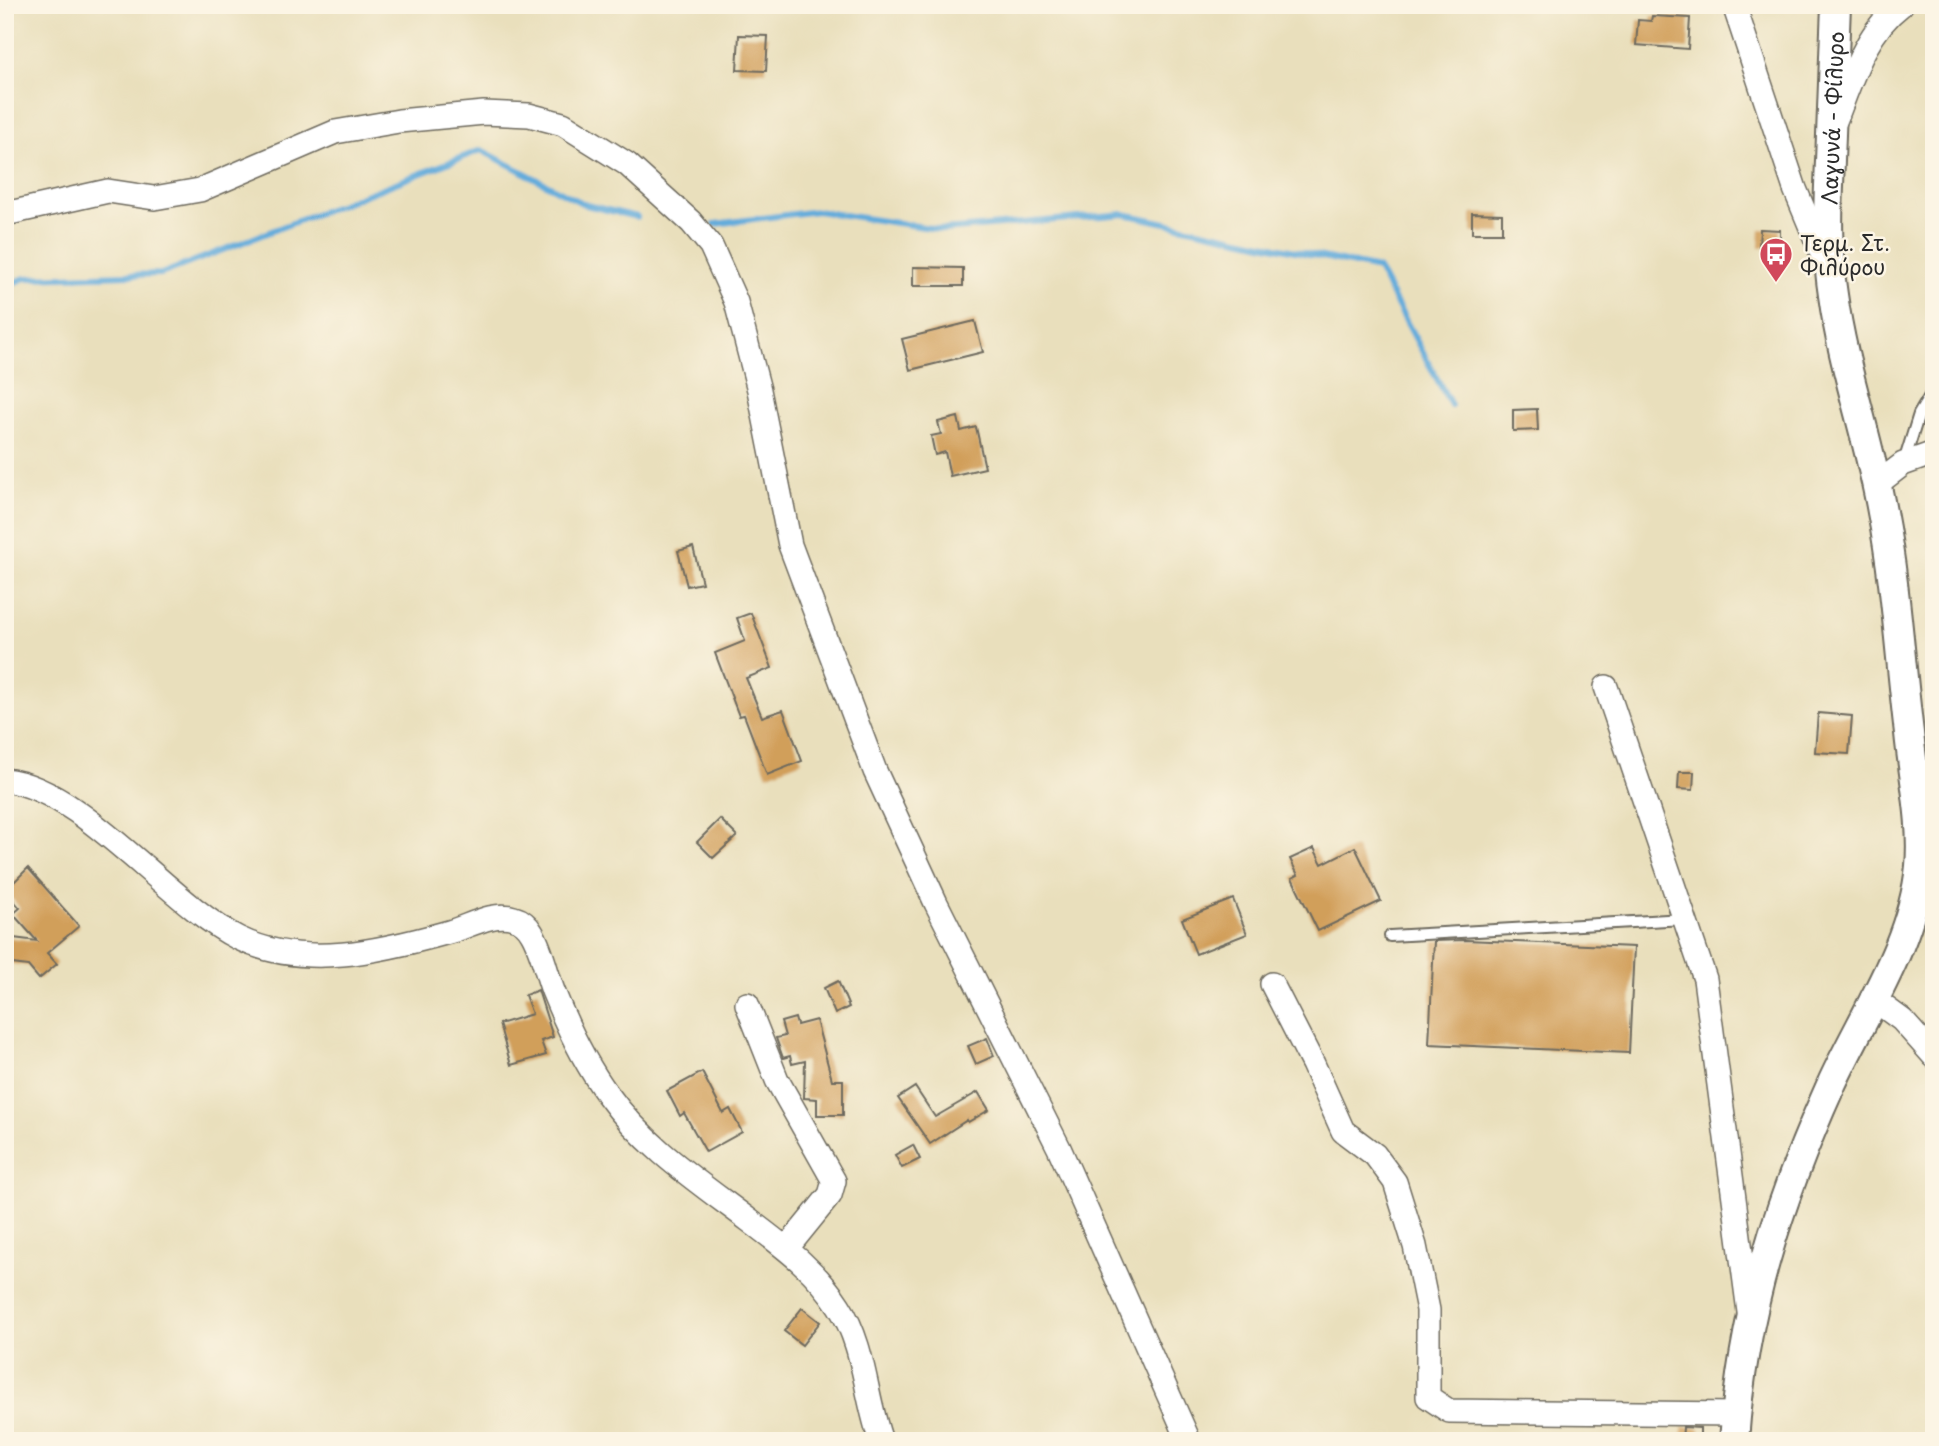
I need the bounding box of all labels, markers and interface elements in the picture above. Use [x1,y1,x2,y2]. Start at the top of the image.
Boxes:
street label: Λαγυνά - Φίλυρο [1812,31,1851,205]
place label: Τερμ. Στ. Φιλύρου [1800,226,1890,282]
bus stop icon: Τερμ. Στ. Φιλύρου [1757,235,1795,284]

